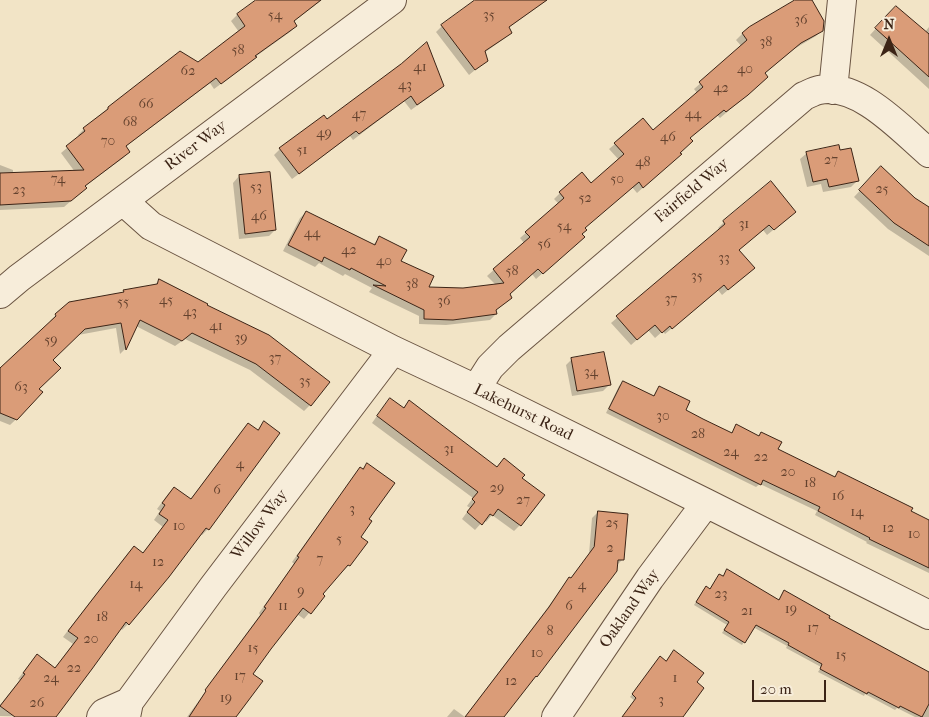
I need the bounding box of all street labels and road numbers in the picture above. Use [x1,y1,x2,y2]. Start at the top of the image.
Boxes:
street label: River Way [161,117,231,175]
street label: Fairfield Way [651,154,733,228]
street label: Lakehurst Road [470,381,576,445]
street label: Willow Way [228,486,292,564]
street label: Oakland Way [596,566,664,652]

